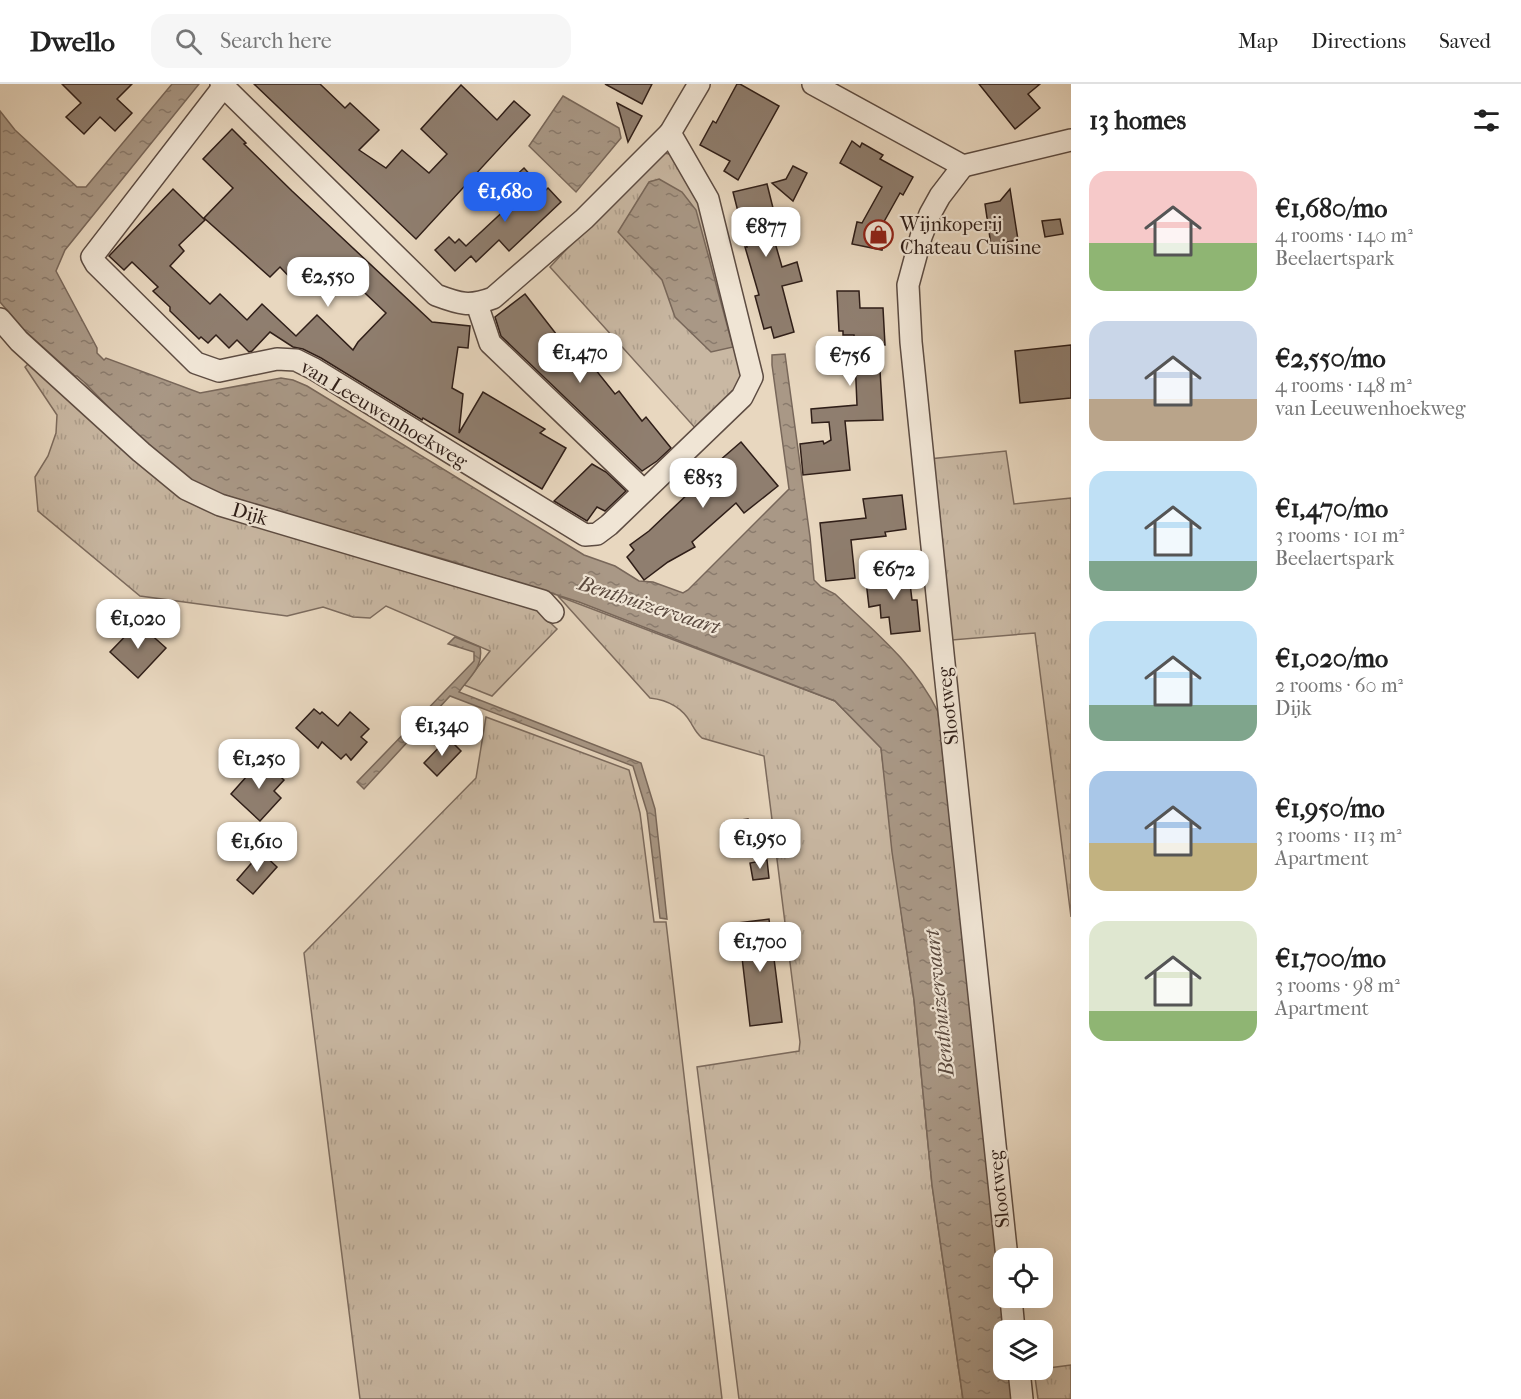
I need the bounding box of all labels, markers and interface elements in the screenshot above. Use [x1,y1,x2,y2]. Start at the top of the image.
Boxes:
search box [151,14,571,68]
text: Dwello [30,25,115,58]
icon: search [172,25,205,58]
text: Search here [220,28,332,54]
text: Map [1238,29,1278,53]
text: Directions [1311,29,1406,53]
text: Saved [1439,29,1491,53]
icon: filters [1470,104,1503,137]
text: 13 homes [1089,105,1186,136]
pin: €1,680 [456,172,554,223]
text: €1,680 [478,180,532,203]
text: €1,680/mo [1275,193,1387,224]
icon: home [1137,195,1209,267]
pin: €877 [730,207,802,258]
place label: Wijnkoperij Chateau Cuisine [899,213,1041,259]
text: €877 [745,215,787,238]
shop icon: Wijnkoperij Chateau Cuisine [863,219,895,251]
text: 4 rooms · 140 m² [1275,224,1413,247]
text: Beelaertspark [1275,247,1394,270]
pin: €2,550 [279,257,377,308]
text: €2,550 [301,265,355,288]
pin: €1,470 [531,333,629,384]
pin: €756 [814,336,886,387]
text: €1,470 [552,341,608,364]
text: €2,550/mo [1275,343,1386,374]
text: €756 [829,344,871,367]
icon: home [1137,345,1209,417]
street label: van Leeuwenhoekweg [296,355,472,473]
text: 4 rooms · 148 m² [1275,374,1412,397]
text: van Leeuwenhoekweg [1275,397,1466,420]
pin: €853 [667,458,739,509]
text: €853 [684,466,722,489]
text: €1,470/mo [1275,493,1388,524]
icon: home [1137,495,1209,567]
street label: Dijk [229,498,271,530]
text: 3 rooms · 101 m² [1275,524,1404,547]
text: Beelaertspark [1275,547,1394,570]
pin: €672 [858,550,930,601]
text: €672 [873,558,915,581]
water label: Benthuizervaart [574,571,724,640]
pin: €1,020 [89,599,187,650]
text: €1,020 [110,607,166,630]
text: €1,020/mo [1275,643,1388,674]
icon: home [1137,645,1209,717]
street label: Slootweg [932,666,964,746]
text: 2 rooms · 60 m² [1275,674,1403,697]
text: Dijk [1275,697,1311,720]
pin: €1,340 [393,706,491,757]
text: €1,340 [415,714,469,737]
pin: €1,250 [210,739,308,790]
text: €1,250 [232,747,286,770]
text: €1,950/mo [1275,793,1385,824]
icon: home [1137,795,1209,867]
pin: €1,950 [711,819,809,870]
pin: €1,610 [208,822,306,873]
text: 3 rooms · 113 m² [1275,824,1402,847]
text: €1,950 [734,827,786,850]
text: €1,610 [231,830,283,853]
text: Apartment [1275,847,1369,870]
pin: €1,700 [711,922,809,973]
water label: Benthuizervaart [919,927,959,1079]
text: €1,700 [733,930,787,953]
text: €1,700/mo [1275,943,1386,974]
icon: home [1137,945,1209,1017]
text: 3 rooms · 98 m² [1275,974,1400,997]
text: Apartment [1275,997,1369,1020]
street label: Slootweg [983,1149,1015,1229]
map controls [993,1248,1053,1380]
button: locate [993,1248,1053,1308]
button: layers [993,1320,1053,1380]

